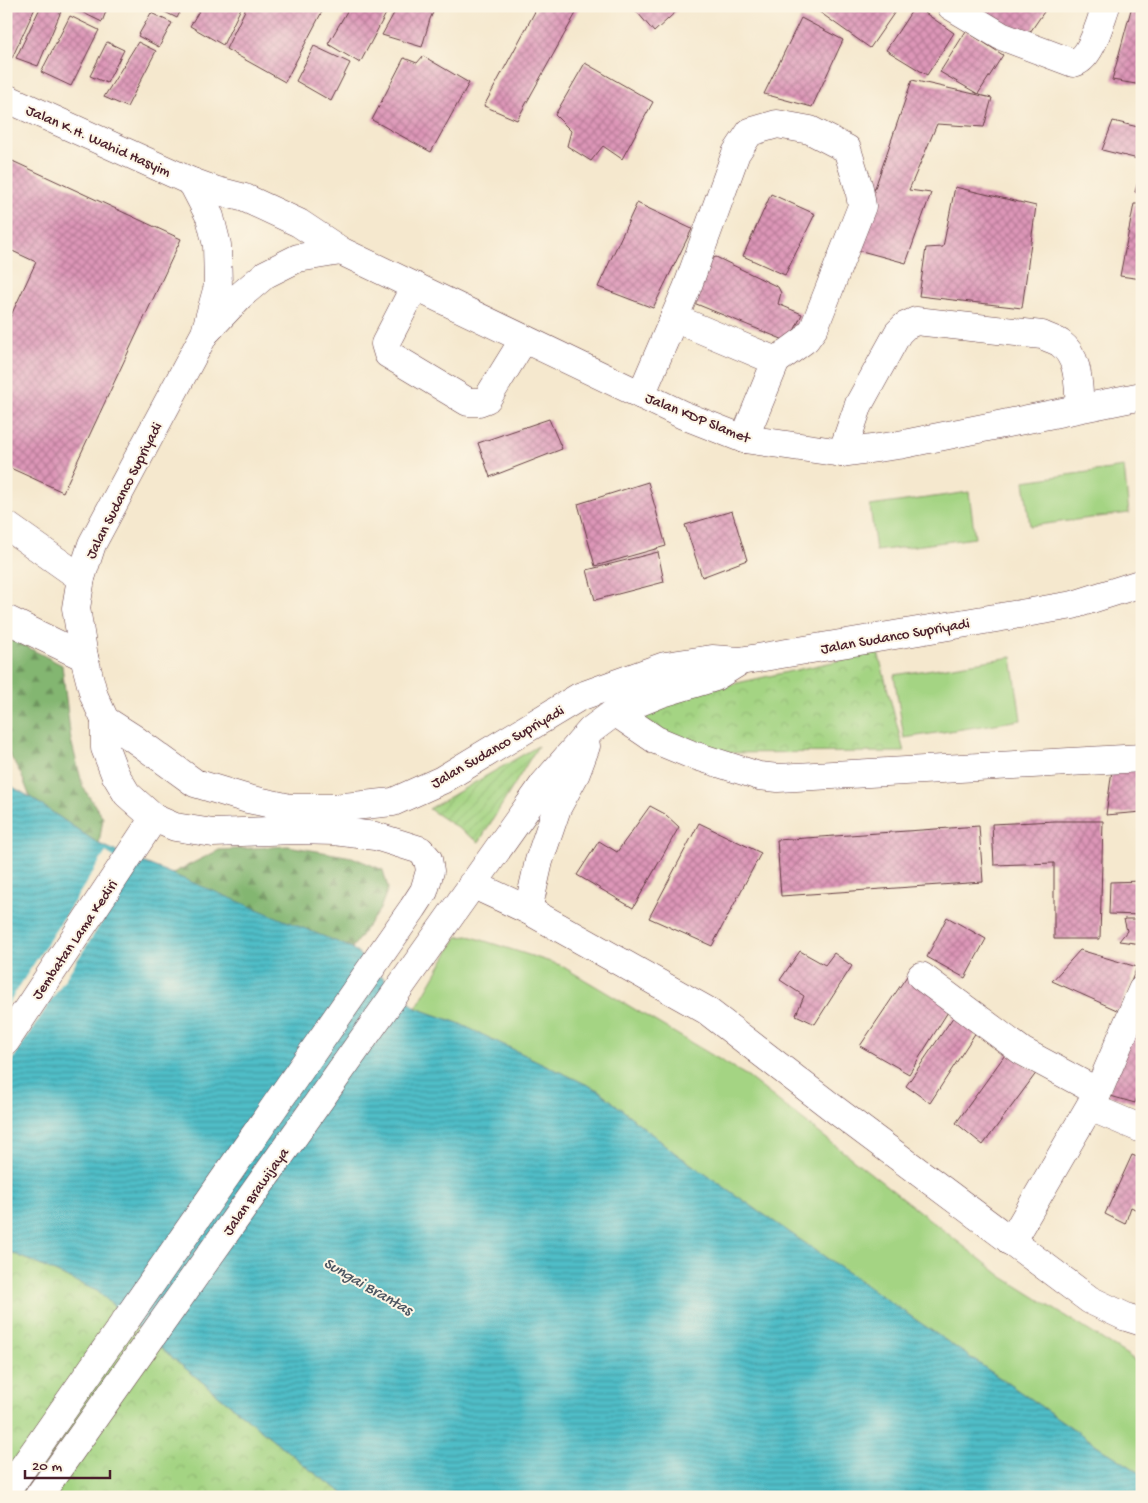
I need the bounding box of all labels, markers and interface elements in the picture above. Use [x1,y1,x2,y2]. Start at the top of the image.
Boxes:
street label: Jalan K.H. Wahid Hasyim [23,102,174,182]
street label: Jalan KDP Slamet [642,390,754,449]
street label: Jalan Sudanco Supriyadi [82,420,167,562]
street label: Jalan Sudanco Supriyadi [819,615,971,659]
street label: Jalan Sudanco Supriyadi [428,702,568,793]
street label: Jembatan Lama Kediri [29,877,122,1003]
street label: Jalan Brawijaya [220,1144,294,1240]
water label: Sungai Brantas [319,1255,417,1322]
scale bar [25,1448,110,1480]
text: 20 m [32,1458,62,1476]

